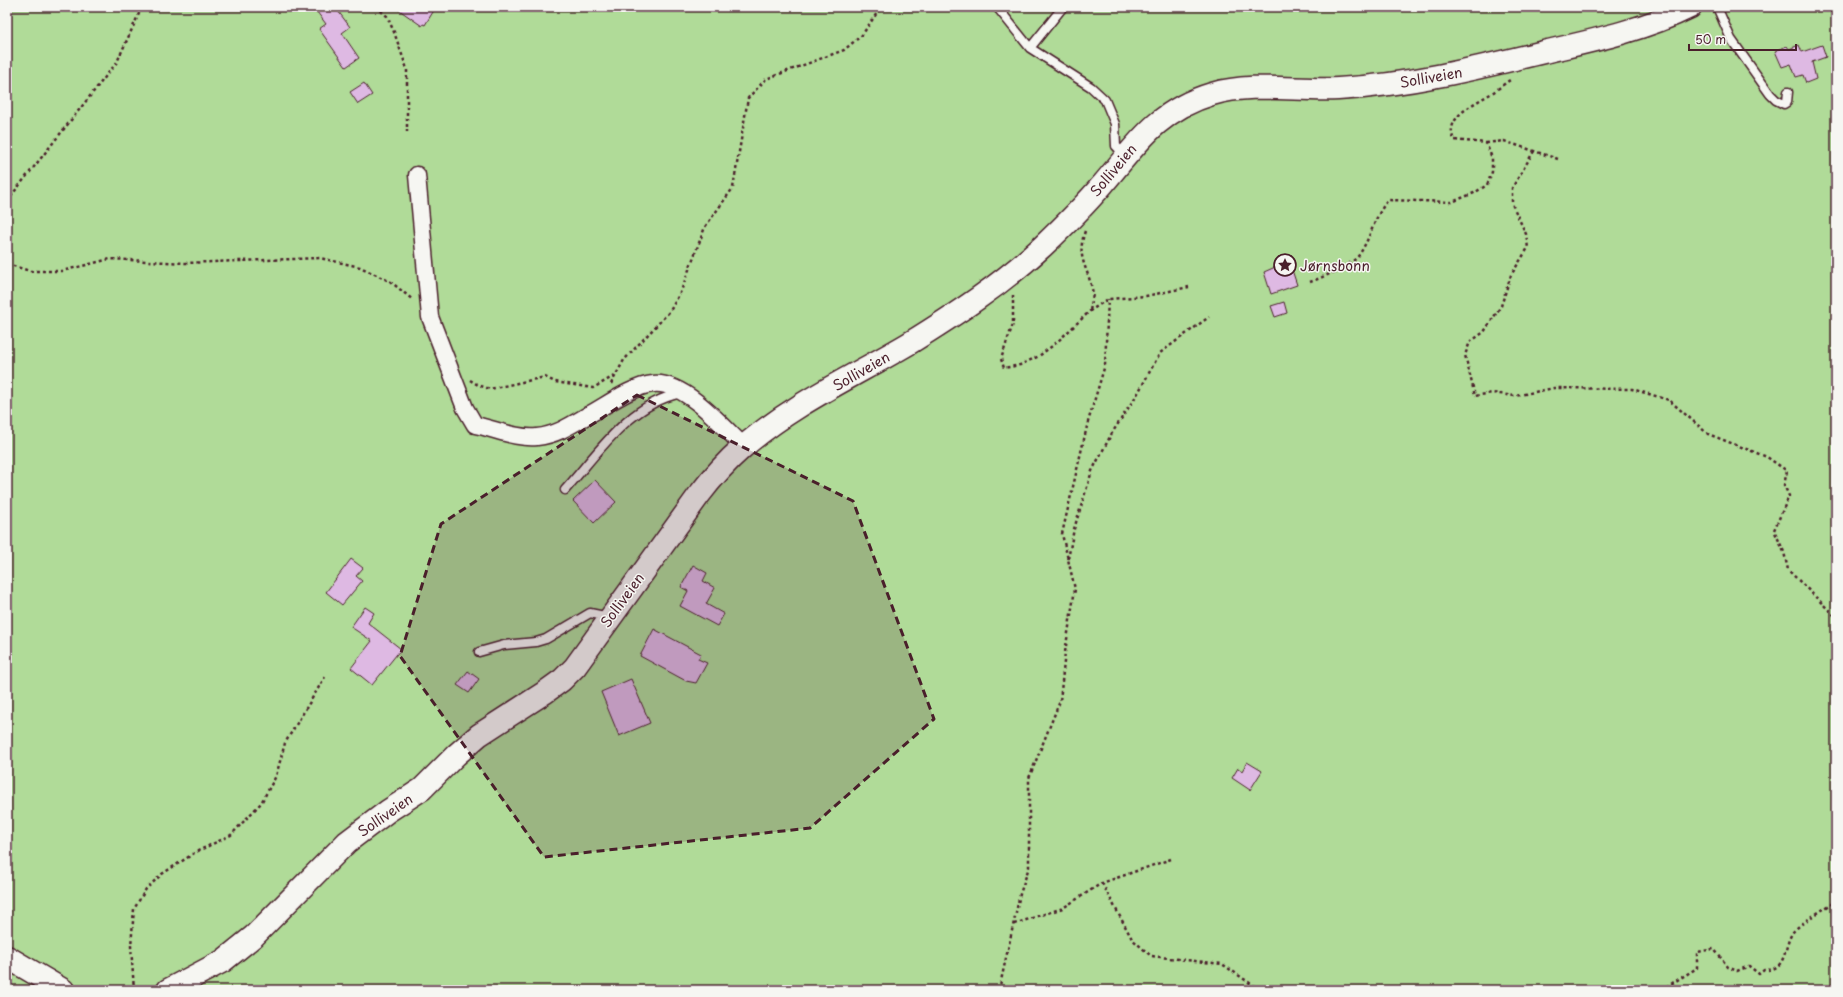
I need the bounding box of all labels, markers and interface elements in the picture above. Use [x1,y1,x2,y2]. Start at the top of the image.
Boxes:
scale bar [1689,26,1796,52]
text: 50 m [1695,30,1726,48]
street label: Solliveien [1398,61,1464,93]
street label: Solliveien [1085,139,1141,201]
place icon: Jørnsbonn [1272,252,1298,278]
place label: Jørnsbonn [1300,255,1370,276]
street label: Solliveien [828,346,894,396]
street label: Solliveien [595,568,649,632]
street label: Solliveien [353,788,417,842]

